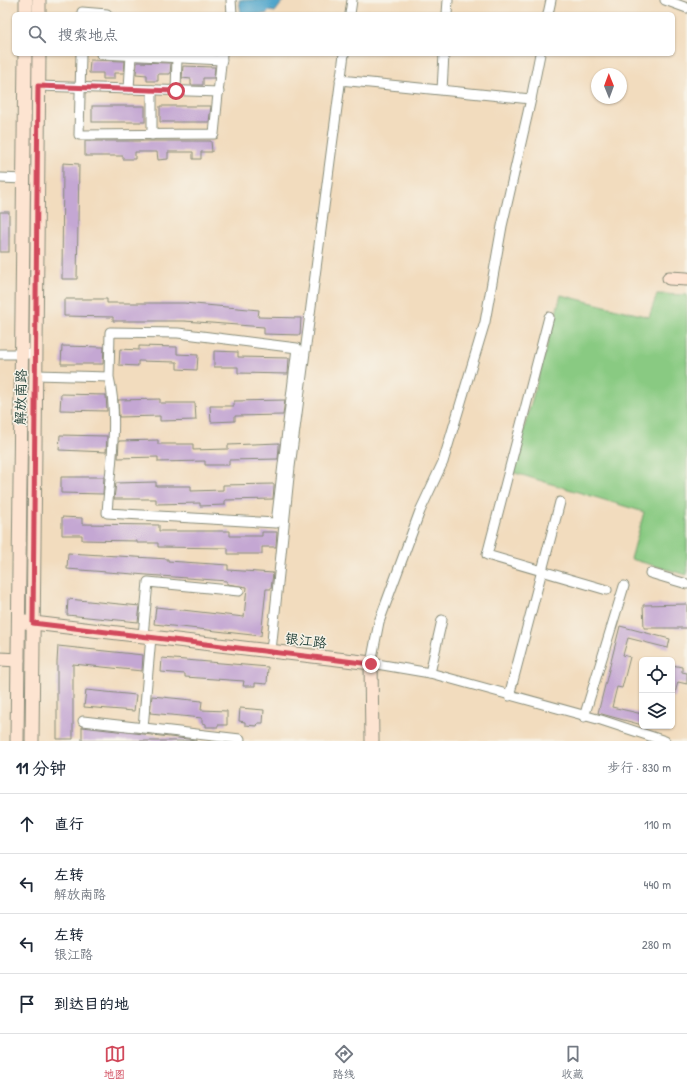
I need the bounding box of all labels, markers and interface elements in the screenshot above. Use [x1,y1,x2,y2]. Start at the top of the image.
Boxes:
search box [12,12,675,56]
icon: search [26,23,48,45]
text: 搜索地点 [58,24,118,45]
north arrow [591,68,627,104]
route start [167,82,185,100]
street label: 解放南路 [10,369,30,425]
street label: 银江路 [284,628,328,652]
route end [362,655,380,673]
map controls [639,657,675,729]
button: locate [639,657,675,693]
button: layers [639,693,675,729]
text: 11 分钟 [16,756,66,779]
text: 步行 · 830 m [607,758,671,776]
icon: ahead [16,813,38,835]
text: 直行 [54,813,84,834]
text: 110 m [644,815,671,833]
text: 左转 [54,864,84,885]
icon: left [16,873,38,895]
text: 440 m [644,875,671,893]
text: 解放南路 [54,885,106,903]
text: 左转 [54,924,84,945]
icon: left [16,933,38,955]
text: 280 m [642,935,671,953]
text: 银江路 [54,945,93,963]
icon: arrive [16,993,38,1015]
text: 到达目的地 [54,993,129,1014]
tab: 地图 [104,1043,126,1081]
tab: 路线 [333,1043,355,1081]
tab: 收藏 [562,1043,584,1081]

